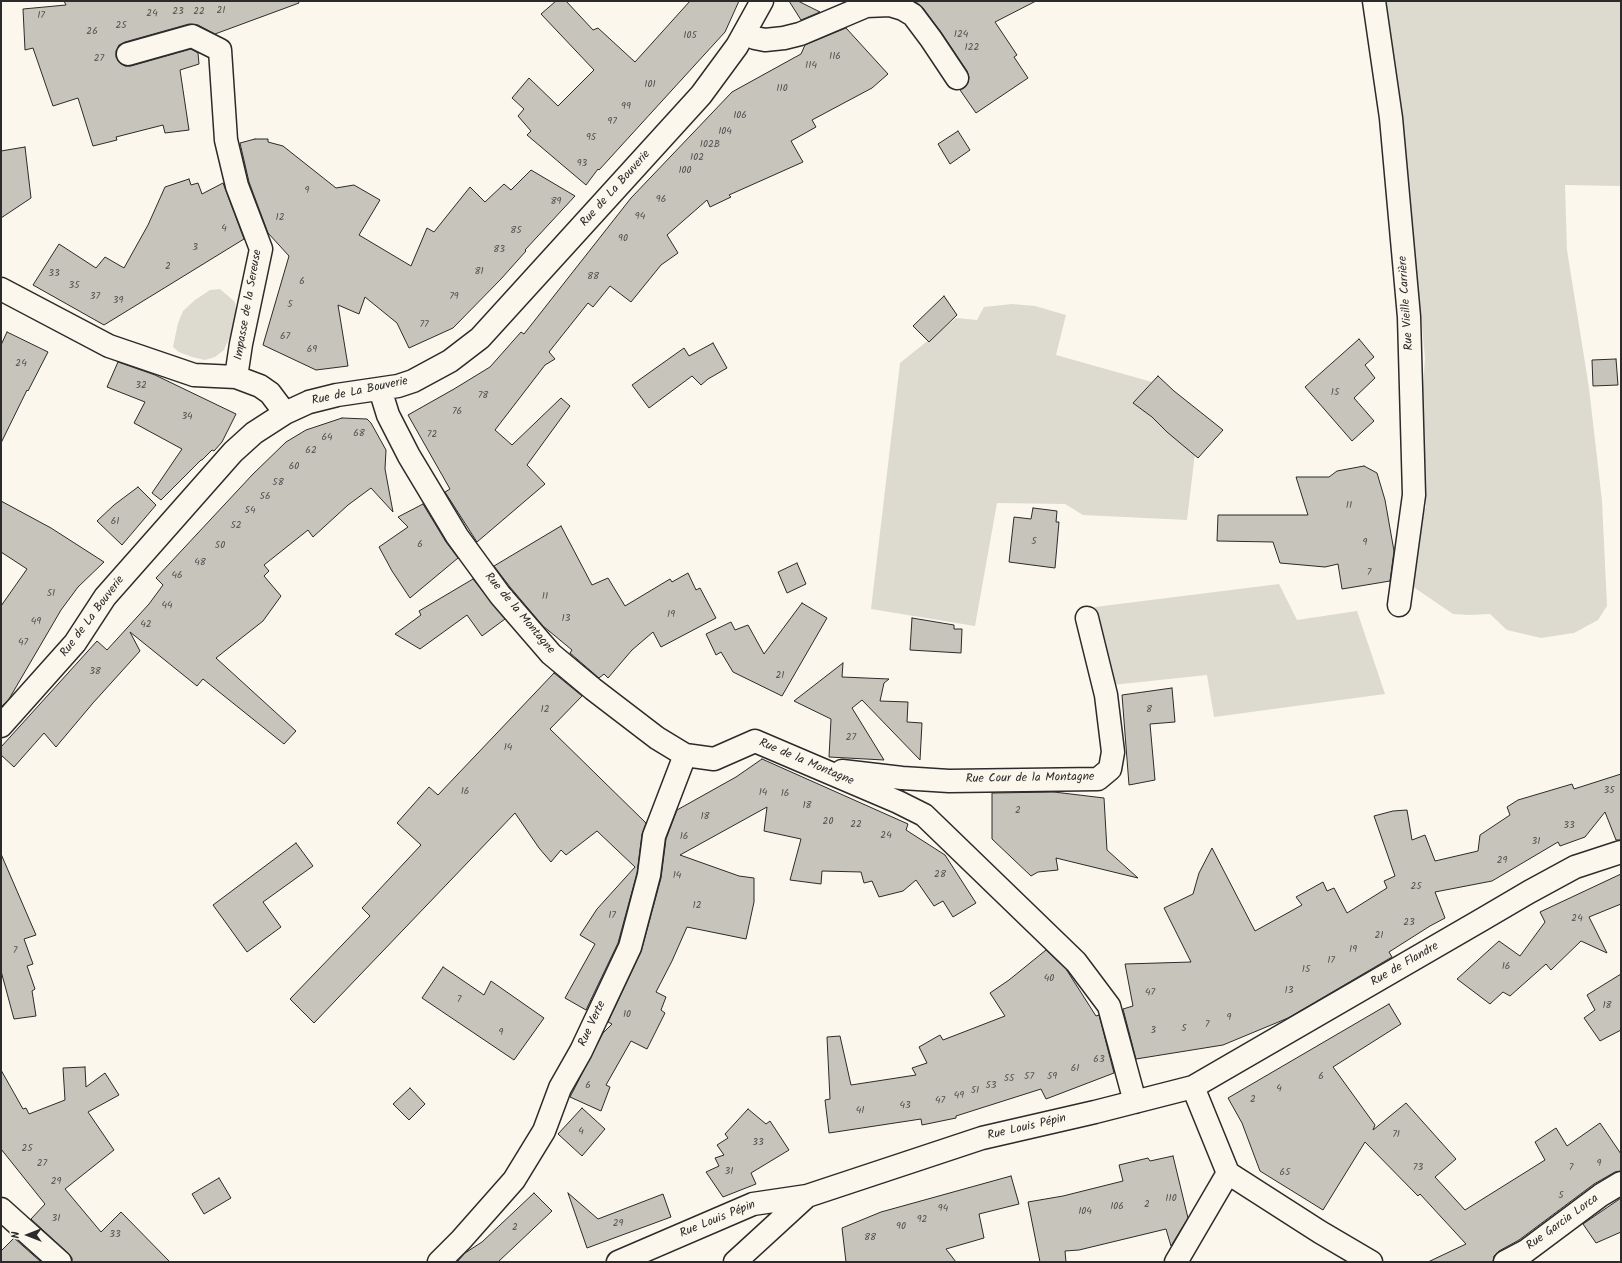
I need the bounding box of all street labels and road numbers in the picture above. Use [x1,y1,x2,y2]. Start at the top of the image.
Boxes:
street label: Rue de La Bouverie [578,148,654,230]
street label: Impasse de la Sereuse [232,249,266,361]
street label: Rue Vieille Carrière [1397,255,1417,351]
street label: Rue de La Bouverie [311,375,409,409]
street label: Rue de la Montagne [481,570,557,658]
street label: Rue de La Bouverie [58,574,128,660]
street label: Rue de la Montagne [756,737,856,789]
street label: Rue Cour de la Montagne [965,771,1095,787]
street label: Rue de Flandre [1369,940,1441,990]
street label: Rue Verte [576,999,610,1049]
street label: Rue Louis Pépin [986,1112,1068,1144]
street label: Rue Garcia Lorca [1524,1192,1602,1254]
street label: Rue Louis Pépin [678,1198,758,1242]

